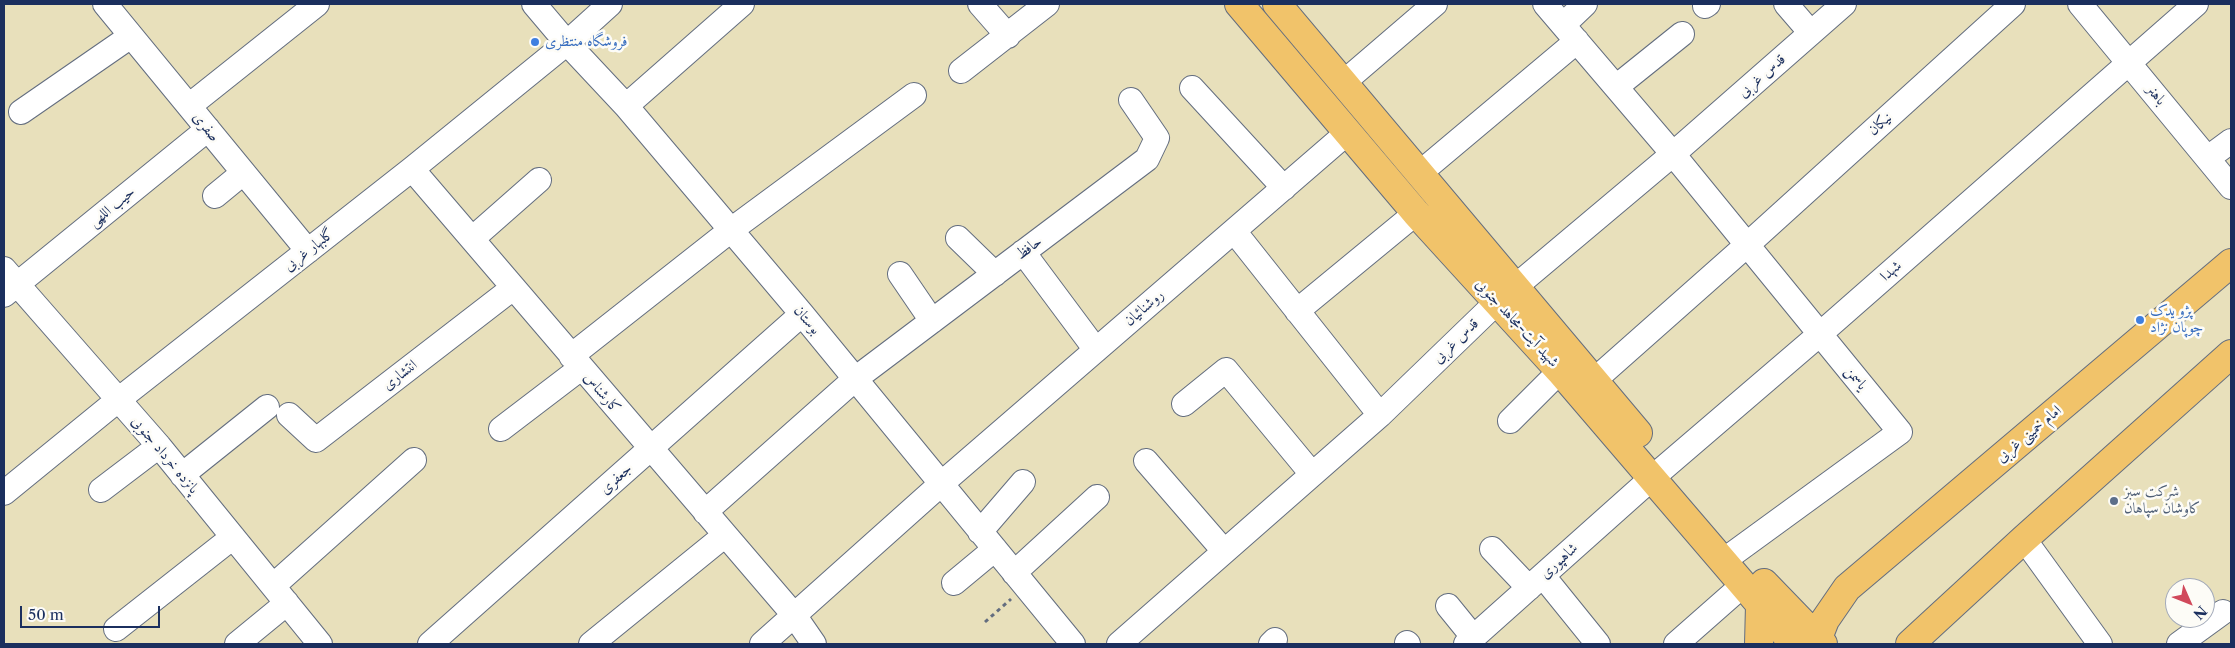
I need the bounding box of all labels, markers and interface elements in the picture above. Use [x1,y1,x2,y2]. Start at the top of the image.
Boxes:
place label: فروشگاه منتظری [545,33,627,51]
marker: فروشگاه منتظری [529,36,541,48]
street label: قدس غربی [1735,51,1789,101]
street label: باهنر [2142,81,2170,109]
street label: صفری [189,109,223,145]
street label: نیکان [1864,109,1896,139]
street label: حیب اللهی [85,183,139,231]
street label: گلبهار غربی [280,225,338,275]
street label: حافظ [1012,232,1046,264]
street label: شهدا [1877,257,1905,285]
street label: شهید آیت-مجاهد جنوبی [1471,275,1563,371]
street label: روشنائیان [1120,286,1168,330]
street label: بوستان [790,302,824,338]
place label: پژو یدک چوپان نژاد [2150,302,2203,337]
marker: پژو یدک چوپان نژاد [2134,314,2146,326]
street label: قدس غربی [1429,315,1483,367]
street label: انتشاری [379,356,421,394]
street label: یاسمن [1841,362,1871,394]
street label: کارشناس [580,369,624,417]
street label: امام خمینی غربی [1993,402,2065,466]
street label: پانزده خرداد جنوبی [127,413,203,497]
street label: جعفری [596,460,636,498]
place label: شرکت سبز کاوشان سپاهان [2124,483,2201,518]
marker: شرکت سبز کاوشان سپاهان [2108,495,2120,507]
street label: شاهپوری [1536,539,1582,583]
north arrow [2165,578,2215,628]
scale bar [22,596,162,628]
text: N [2189,602,2211,623]
text: 50 m [28,605,64,624]

